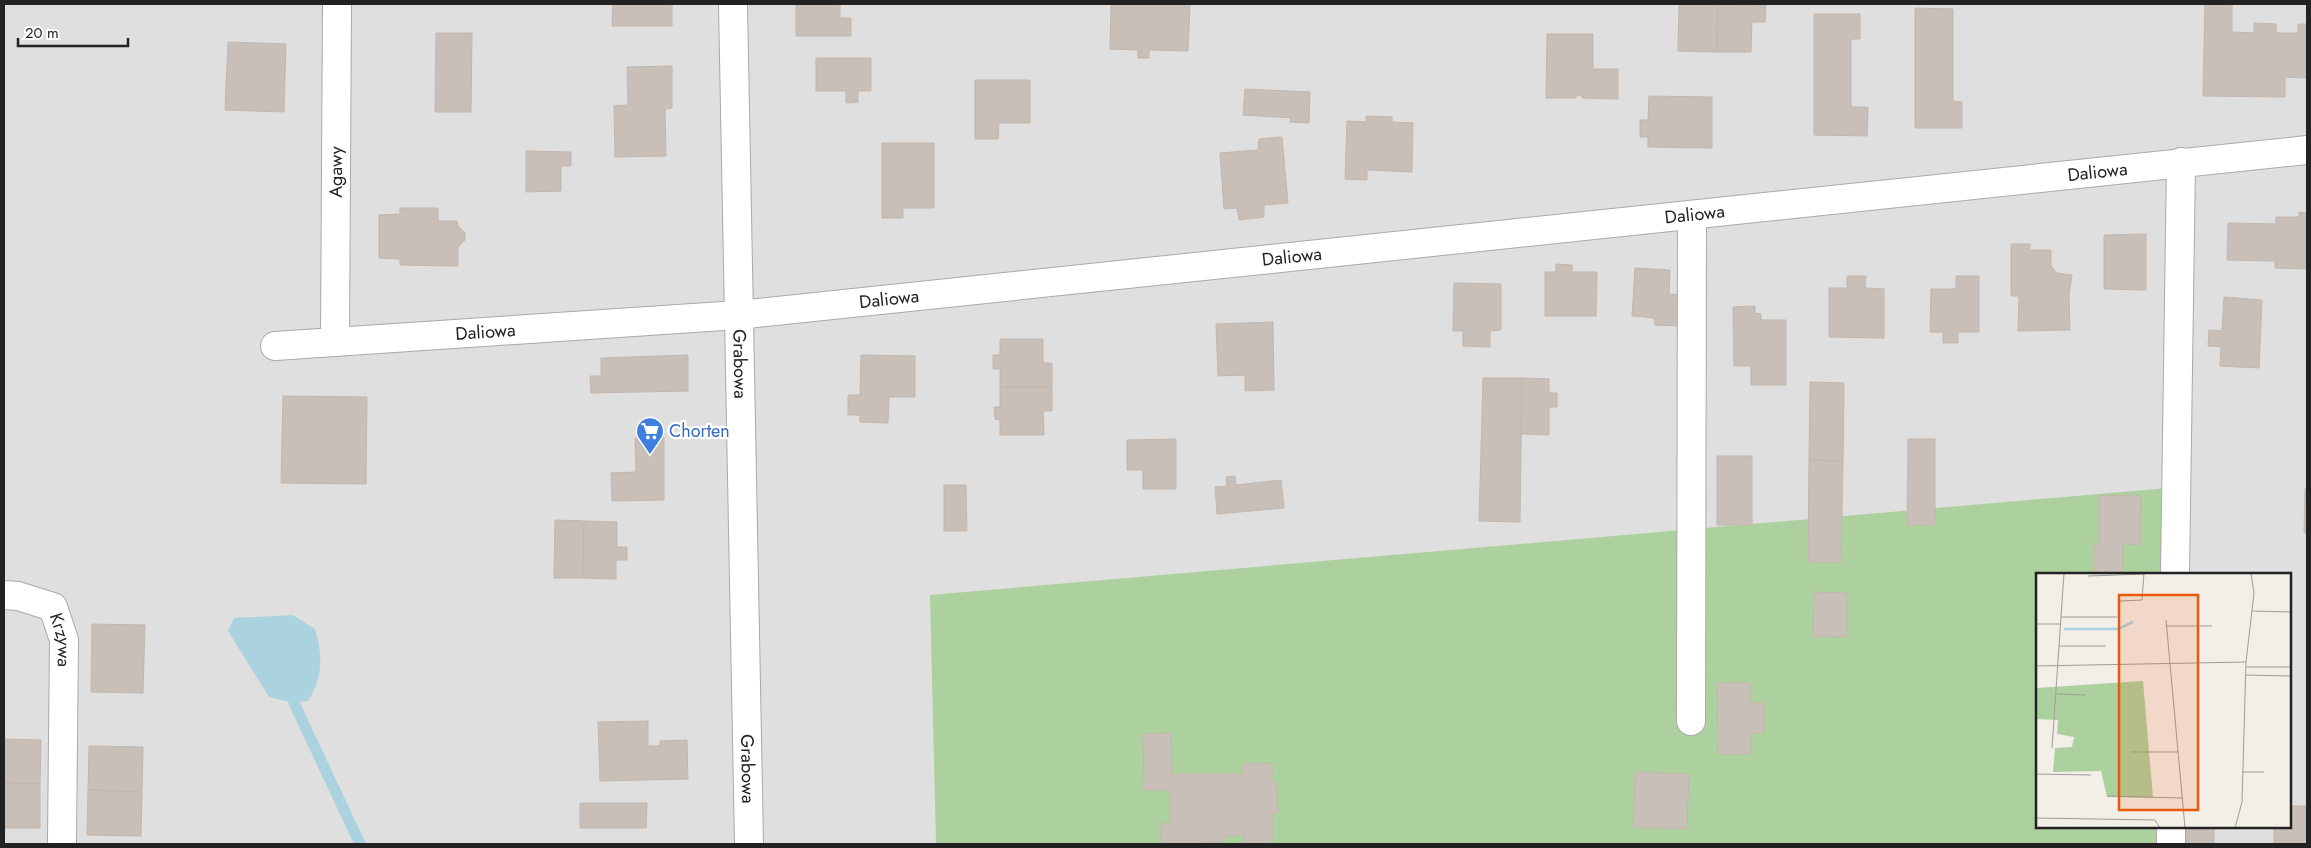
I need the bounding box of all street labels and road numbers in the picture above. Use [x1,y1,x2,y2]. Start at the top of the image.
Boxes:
street label: Agawy [323,146,349,198]
street label: Daliowa [2066,156,2129,188]
street label: Daliowa [1663,198,1726,230]
street label: Daliowa [1261,241,1323,273]
street label: Daliowa [858,283,920,315]
street label: Daliowa [455,317,516,347]
street label: Grabowa [726,329,754,399]
street label: Krzywa [43,609,77,667]
street label: Grabowa [734,734,761,804]

